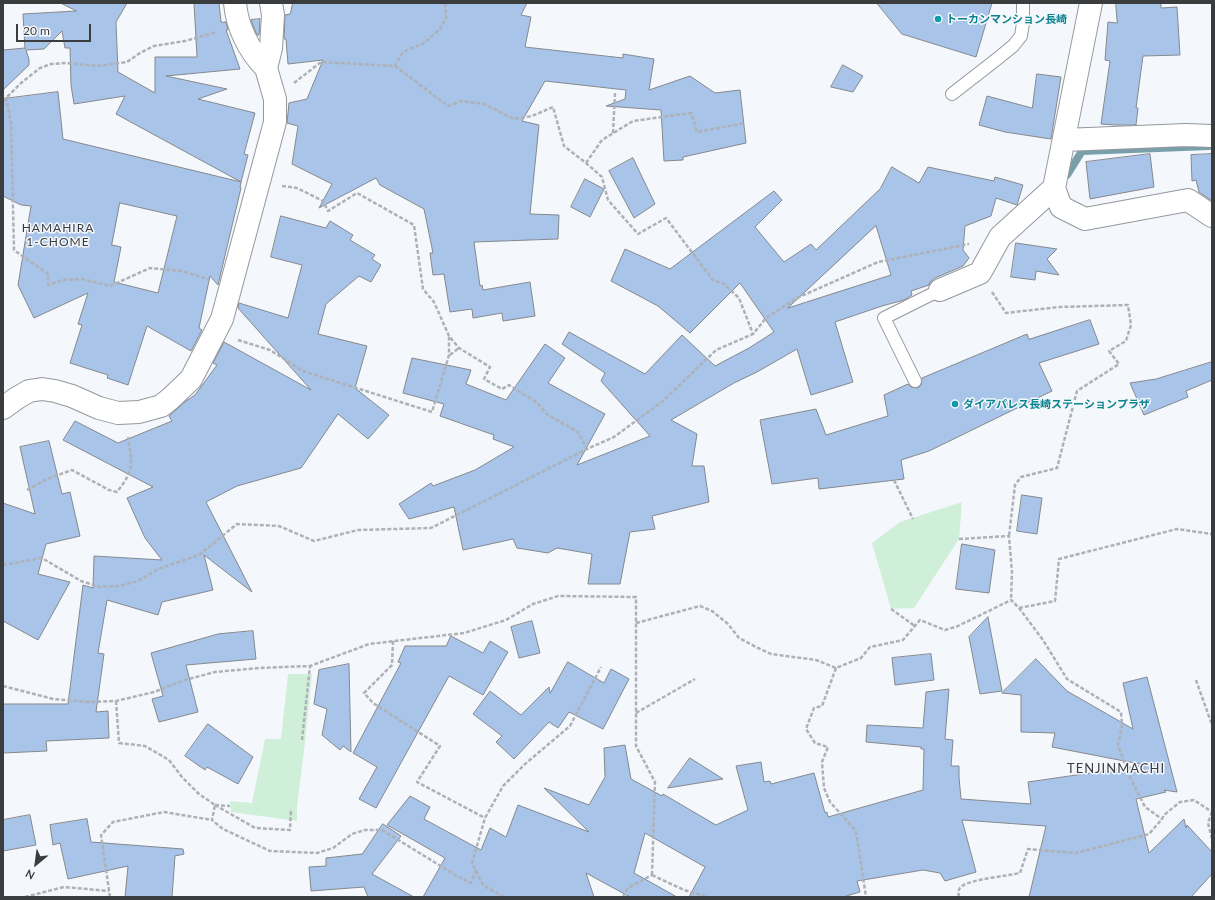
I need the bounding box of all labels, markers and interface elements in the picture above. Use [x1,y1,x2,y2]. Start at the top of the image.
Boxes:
place label: トーカンマンション長崎 [946,12,1067,26]
marker: トーカンマンション長崎 [933,14,943,24]
scale bar [18,16,93,42]
text: 20 m [23,23,50,38]
district label: HAMAHIRA 1-CHOME [22,221,94,249]
place label: ダイアパレス長崎ステーションプラザ [963,397,1150,411]
marker: ダイアパレス長崎ステーションプラザ [950,399,960,409]
district label: TENJINMACHI [1067,761,1165,777]
north arrow [16,844,56,884]
text: N [23,867,37,883]

